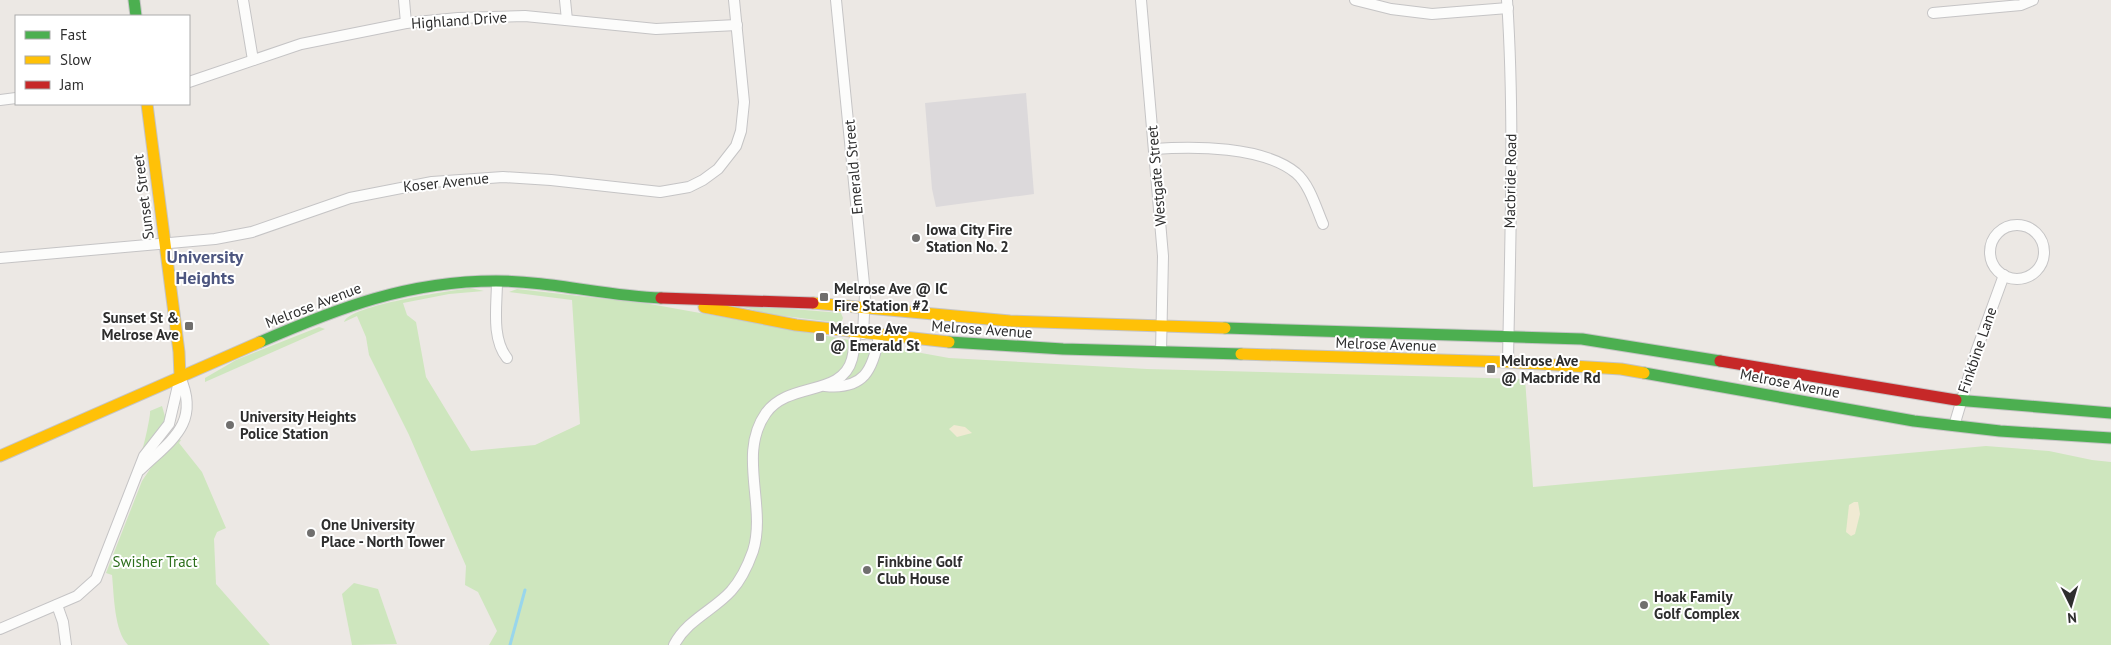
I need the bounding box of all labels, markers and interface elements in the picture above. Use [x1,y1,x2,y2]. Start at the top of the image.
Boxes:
street label: Highland Drive [410,7,508,33]
legend [15,15,190,105]
text: Fast [60,25,87,44]
text: Slow [60,50,91,69]
text: Jam [59,75,84,94]
street label: Emerald Street [839,119,867,215]
street label: Westgate Street [1142,125,1170,227]
street label: Macbride Road [1500,133,1520,229]
street label: Sunset Street [128,153,158,241]
street label: Koser Avenue [402,168,490,196]
place label: Iowa City Fire Station No. 2 [926,220,1013,256]
marker: Iowa City Fire Station No. 2 [910,232,922,244]
district label: University Heights [167,245,244,289]
street label: Melrose Avenue [262,278,364,332]
place label: Melrose Ave @ IC Fire Station #2 [834,279,948,315]
marker: Melrose Ave @ IC Fire Station #2 [818,291,830,303]
street label: Finkbine Lane [1953,304,2001,396]
place label: Sunset St & Melrose Ave [102,308,179,344]
street label: Melrose Avenue [931,316,1033,342]
place label: Melrose Ave @ Emerald St [830,319,920,355]
marker: Sunset St & Melrose Ave [183,320,195,332]
marker: Melrose Ave @ Emerald St [814,331,826,343]
street label: Melrose Avenue [1335,333,1437,355]
place label: Melrose Ave @ Macbride Rd [1501,351,1601,387]
marker: Melrose Ave @ Macbride Rd [1485,363,1497,375]
street label: Melrose Avenue [1738,364,1842,402]
place label: University Heights Police Station [240,407,356,443]
marker: University Heights Police Station [224,419,236,431]
place label: One University Place - North Tower [321,515,446,551]
marker: One University Place - North Tower [305,527,317,539]
park label: Swisher Tract [113,552,197,571]
place label: Finkbine Golf Club House [877,552,963,588]
marker: Finkbine Golf Club House [861,564,873,576]
north arrow [2046,580,2096,630]
place label: Hoak Family Golf Complex [1654,587,1740,623]
marker: Hoak Family Golf Complex [1638,599,1650,611]
text: N [2067,609,2078,627]

